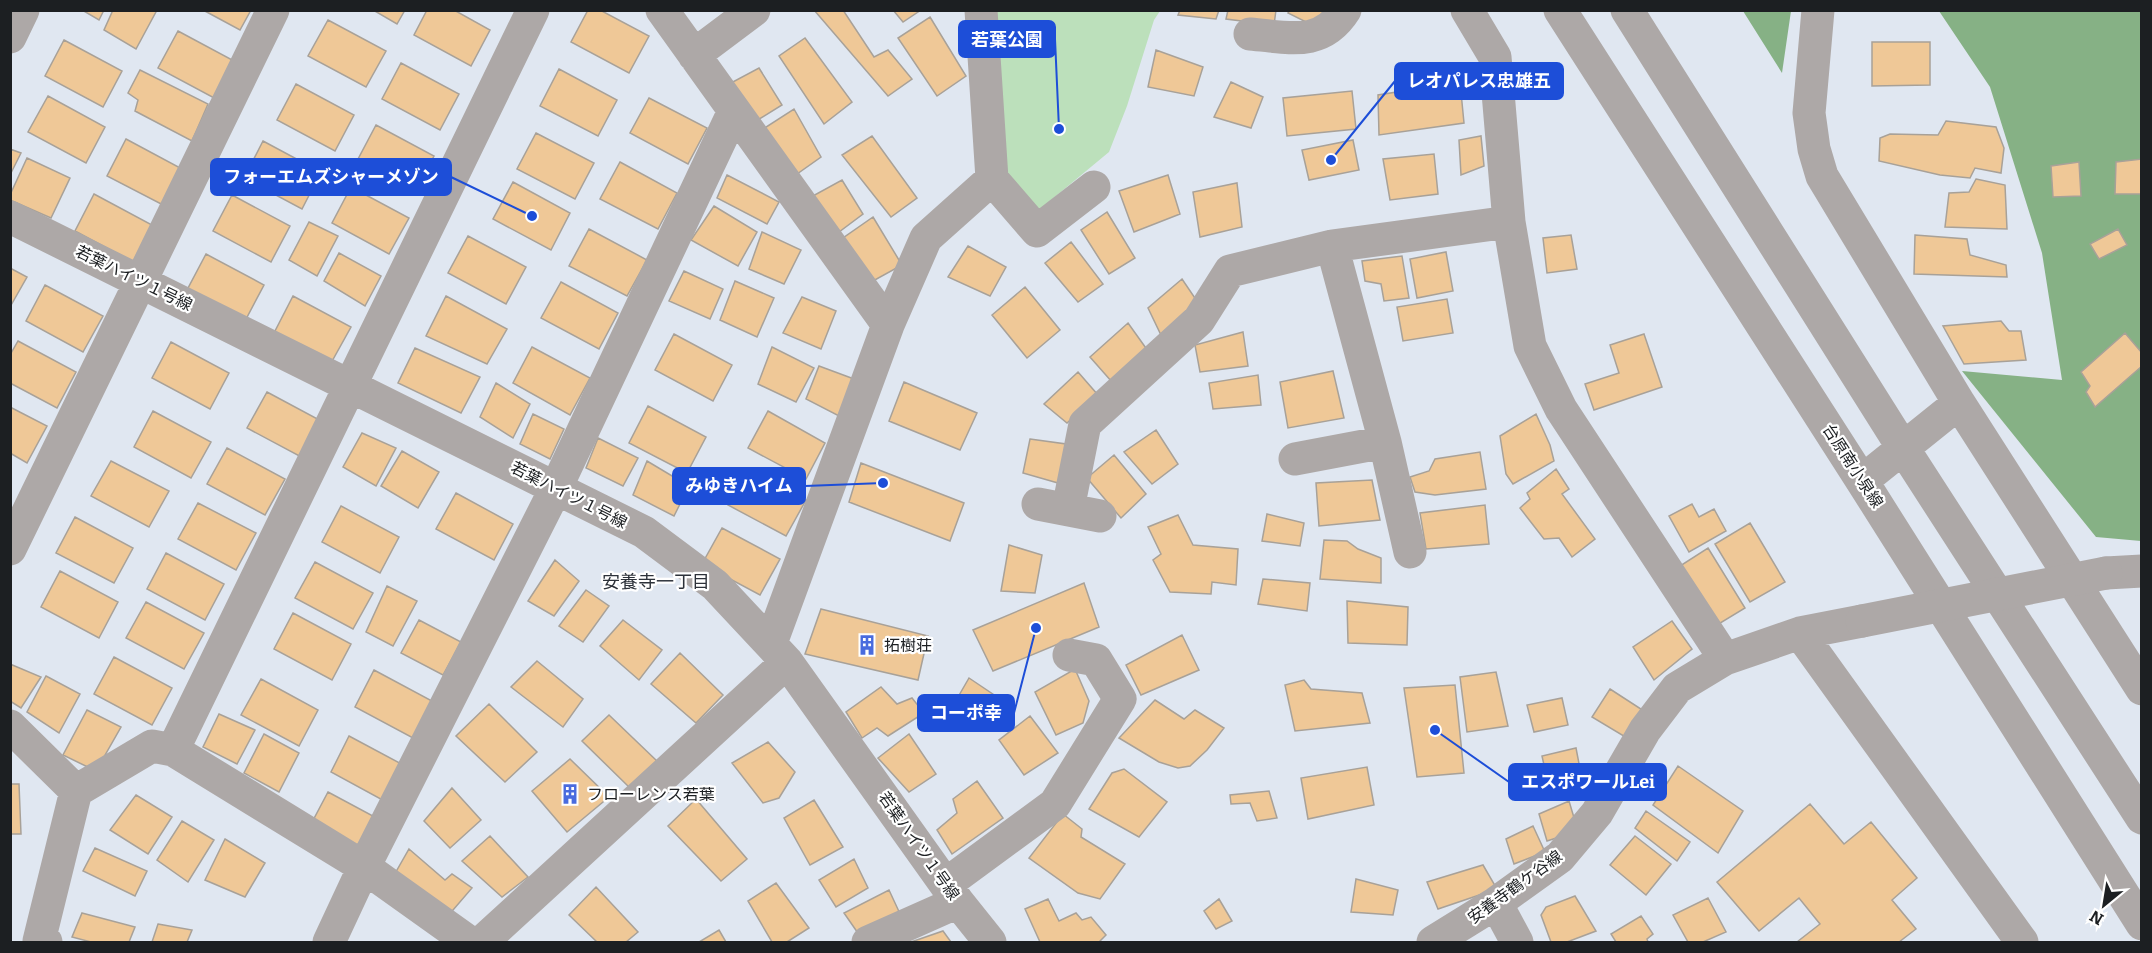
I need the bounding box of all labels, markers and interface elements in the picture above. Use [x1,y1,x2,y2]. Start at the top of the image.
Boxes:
callout: 若葉公園 [959,21,1055,57]
text: 若葉公園 [971,29,1043,51]
callout: レオパレス忠雄五 [1395,63,1563,99]
text: レオパレス忠雄五 [1407,70,1551,92]
callout: フォーエムズシャーメゾン [211,159,451,195]
text: フォーエムズシャーメゾン [223,166,439,188]
street label: 若葉ハイツ１号線 [72,241,196,315]
street label: 台原南小泉線 [1819,421,1887,511]
street label: 若葉ハイツ１号線 [508,458,630,532]
callout: みゆきハイム [673,468,805,504]
text: みゆきハイム [685,475,793,497]
district label: 安養寺一丁目 [602,571,710,593]
building icon: 拓樹荘 [855,633,879,657]
place label: 拓樹荘 [884,636,932,655]
callout: コーポ幸 [918,695,1014,731]
text: コーポ幸 [930,702,1002,724]
callout: エスポワールLei [1509,764,1666,800]
text: エスポワールLei [1521,771,1655,793]
building icon: フローレンス若葉 [558,782,582,806]
place label: フローレンス若葉 [587,785,715,804]
street label: 若葉ハイツ１号線 [875,788,963,904]
street label: 安養寺鶴ケ谷線 [1464,846,1566,928]
north arrow [2074,875,2134,935]
text: N [2087,906,2107,929]

